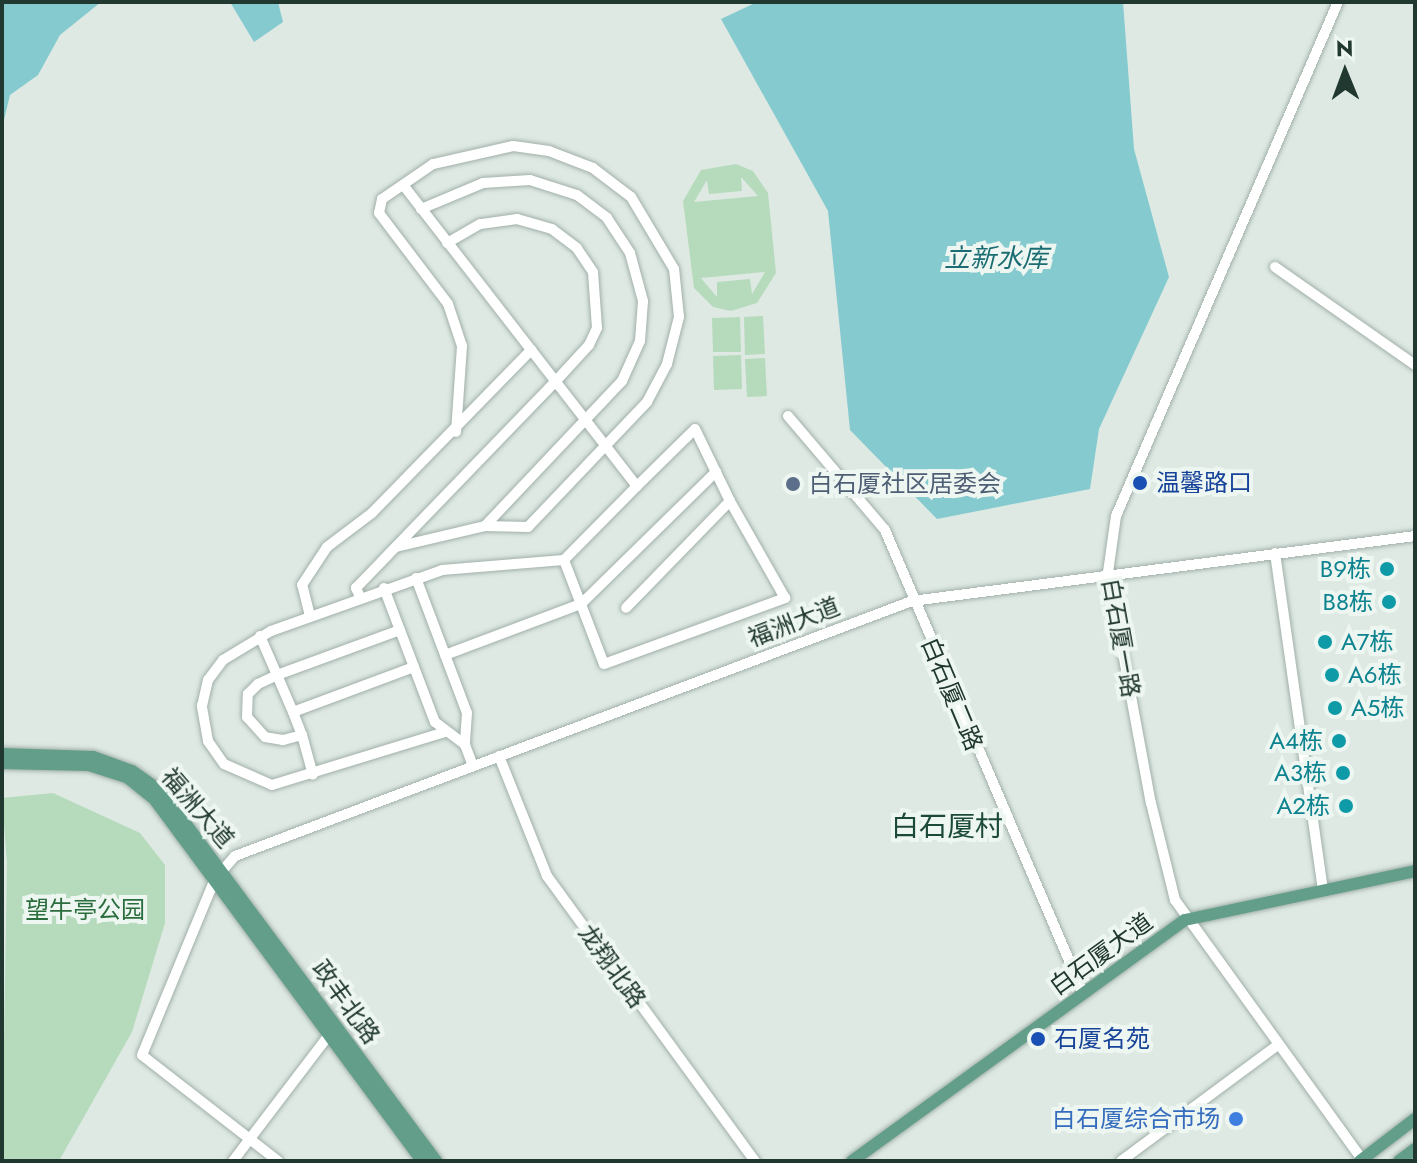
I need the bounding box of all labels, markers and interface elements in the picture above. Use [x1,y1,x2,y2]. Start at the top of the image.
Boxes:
north arrow [1305,32,1385,112]
text: N [1336,32,1354,64]
water label: 立新水库 [944,243,1048,275]
place label: 温馨路口 [1156,469,1252,497]
place label: 白石厦社区居委会 [809,470,1001,498]
marker: 温馨路口 [1131,474,1149,492]
marker: 白石厦社区居委会 [784,475,802,493]
place label: B9栋 [1320,555,1371,583]
marker: B9栋 [1378,560,1396,578]
street label: 白石厦一路 [1096,576,1146,700]
place label: B8栋 [1323,588,1373,616]
street label: 福洲大道 [744,591,844,653]
marker: B8栋 [1380,593,1398,611]
place label: A7栋 [1341,628,1393,656]
street label: 白石厦二路 [915,633,989,755]
marker: A7栋 [1316,633,1334,651]
place label: A6栋 [1348,661,1402,689]
marker: A6栋 [1323,666,1341,684]
place label: A5栋 [1351,694,1404,722]
marker: A5栋 [1326,699,1344,717]
place label: A4栋 [1269,727,1323,755]
marker: A4栋 [1330,732,1348,750]
place label: A3栋 [1274,759,1327,787]
street label: 福洲大道 [156,762,240,854]
marker: A3栋 [1334,764,1352,782]
place label: A2栋 [1277,792,1330,820]
marker: A2栋 [1337,797,1355,815]
district label: 白石厦村 [891,810,1003,844]
park label: 望牛亭公园 [25,896,145,924]
street label: 白石厦大道 [1044,907,1158,1001]
street label: 龙翔北路 [572,919,652,1013]
street label: 政丰北路 [306,955,386,1049]
place label: 石厦名苑 [1054,1025,1150,1053]
marker: 石厦名苑 [1029,1030,1047,1048]
place label: 白石厦综合市场 [1052,1105,1220,1133]
marker: 白石厦综合市场 [1227,1110,1245,1128]

